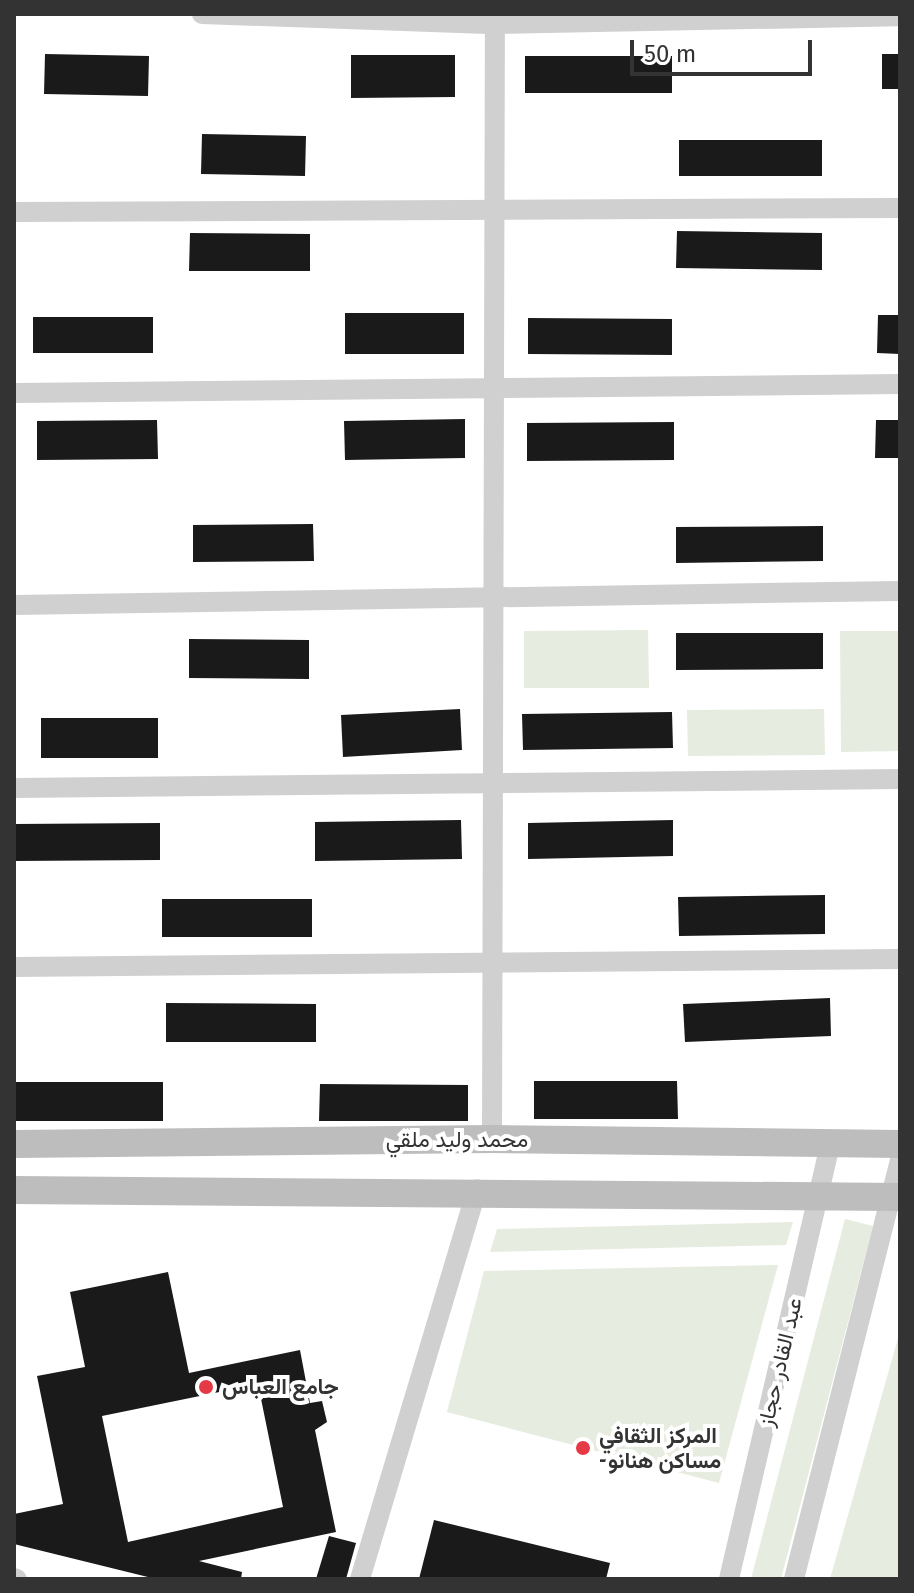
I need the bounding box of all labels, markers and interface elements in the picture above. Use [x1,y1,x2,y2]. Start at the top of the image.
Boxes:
scale bar [634,24,816,74]
text: 50 m [644,40,696,68]
street label: محمد وليد ملقي [386,1127,528,1153]
street label: عبد القادر حجاز [752,1295,808,1429]
place label: جامع العباس [222,1374,339,1400]
marker: جامع العباس [197,1378,215,1396]
place label: المركز الثقافي -مساكن هنانو [599,1422,721,1474]
marker: المركز الثقافي -مساكن هنانو [574,1439,592,1457]

